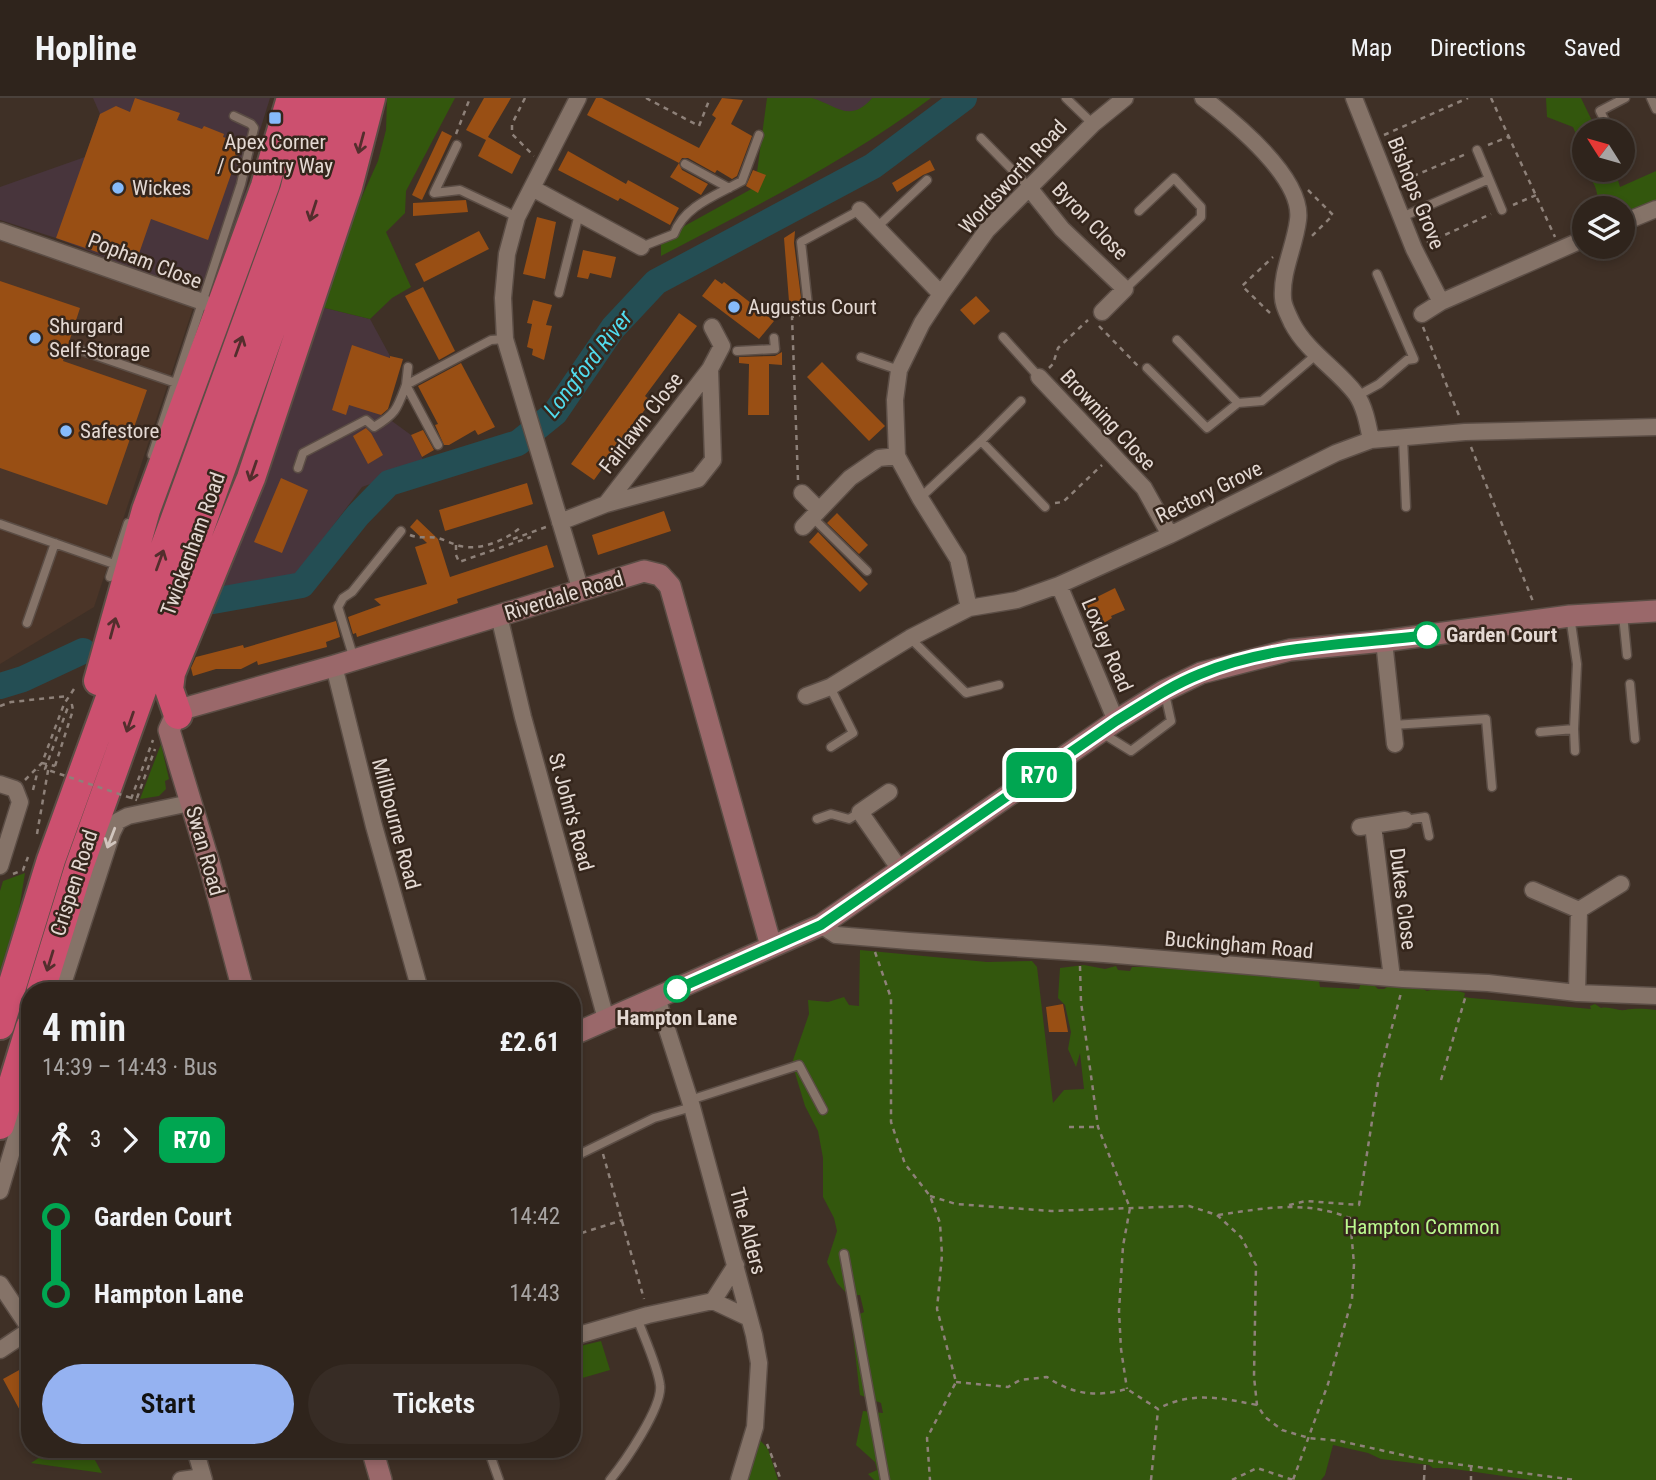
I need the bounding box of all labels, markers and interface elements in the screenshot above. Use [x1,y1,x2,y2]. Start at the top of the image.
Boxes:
text: Hopline [35,29,137,68]
text: Map [1351,34,1392,62]
text: Directions [1430,34,1526,62]
text: Saved [1564,34,1621,62]
marker: Apex Corner / Country Way [267,110,283,126]
street label: Wordsworth Road [954,115,1072,239]
north arrow [1572,119,1634,182]
map controls [1572,119,1635,259]
place label: Apex Corner / Country Way [217,130,333,178]
one-way arrow [354,131,367,154]
street label: Bishops Grove [1383,133,1449,253]
place label: Wickes [132,176,191,200]
street label: Byron Close [1047,177,1133,265]
marker: Wickes [110,180,126,196]
button: layers [1572,196,1635,259]
one-way arrow [306,200,318,222]
street label: Popham Close [85,228,205,294]
place label: Augustus Court [748,295,877,319]
marker: Augustus Court [726,299,742,315]
water label: Longford River [538,304,639,423]
place label: Shurgard Self-Storage [49,314,150,362]
marker: Shurgard Self-Storage [27,330,43,346]
one-way arrow [233,335,246,357]
street label: Browning Close [1055,365,1161,475]
street label: Fairlawn Close [594,368,688,478]
place label: Safestore [80,419,160,443]
marker: Safestore [58,423,74,439]
street label: Rectory Grove [1152,456,1266,528]
one-way arrow [246,460,259,482]
street label: Twickenham Road [156,469,230,619]
one-way arrow [155,549,168,571]
street label: Riverdale Road [502,567,626,625]
street label: Loxley Road [1076,594,1138,696]
one-way arrow [107,617,120,640]
marker: Garden Court [1414,622,1440,648]
place label: Garden Court [1446,623,1557,647]
one-way arrow [123,711,135,733]
street label: St John's Road [544,750,598,874]
line badge: R70 [999,752,1079,798]
street label: Millbourne Road [367,756,425,892]
text: R70 [1020,761,1058,789]
street label: Swan Road [181,804,229,898]
one-way arrow [104,826,116,848]
street label: Crispen Road [46,827,102,939]
street label: Dukes Close [1385,847,1421,951]
street label: Buckingham Road [1164,927,1314,963]
one-way arrow [42,950,55,972]
marker: Hampton Lane [664,976,690,1002]
text: 4 min [42,1006,126,1050]
place label: Hampton Lane [617,1006,737,1030]
text: £2.61 [499,1027,560,1057]
text: 14:39 – 14:43 · Bus [42,1054,218,1081]
icon: walk [42,1121,80,1159]
icon: forward [111,1121,149,1159]
text: 3 [90,1126,101,1153]
text: R70 [173,1126,211,1154]
street label: The Alders [725,1185,771,1277]
text: Garden Court [94,1202,232,1232]
text: 14:42 [509,1203,560,1230]
park label: Hampton Common [1344,1215,1500,1239]
text: Hampton Lane [94,1279,244,1309]
text: 14:43 [509,1280,560,1307]
button: Start [42,1364,294,1444]
button: Tickets [308,1364,560,1444]

